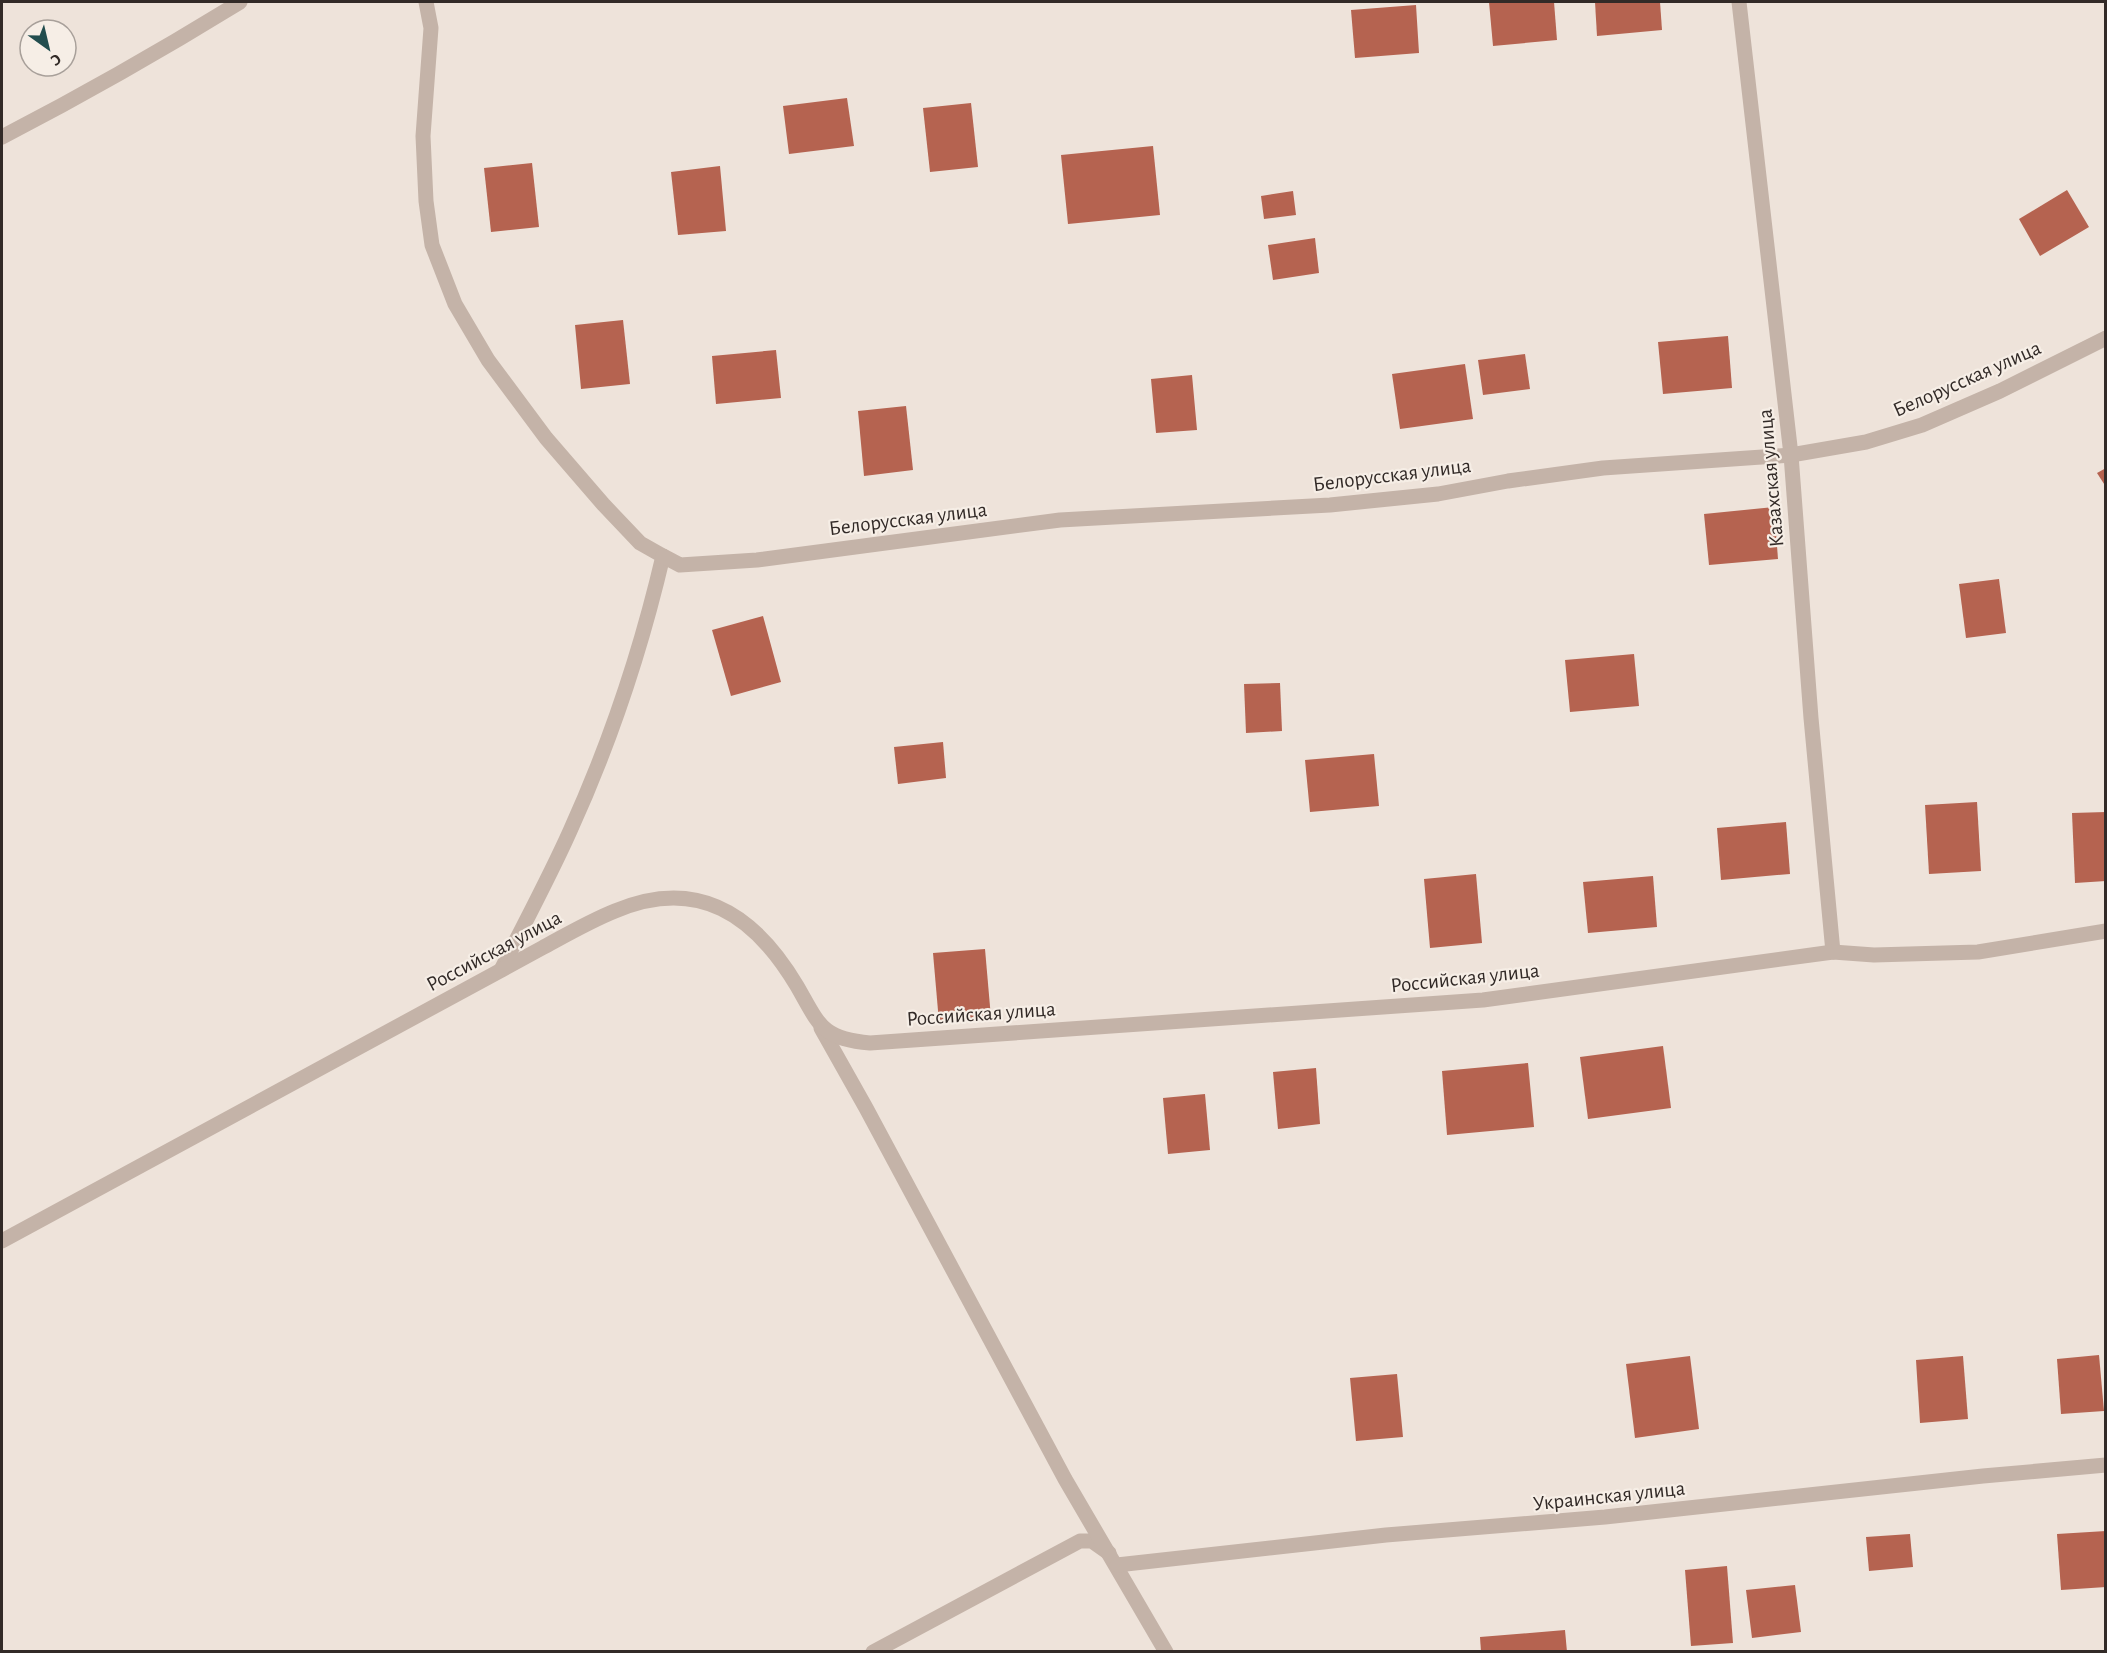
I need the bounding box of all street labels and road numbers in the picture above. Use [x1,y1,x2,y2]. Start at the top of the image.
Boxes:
street label: Белорусская улица [1890,337,2044,421]
street label: Казахская улица [1754,408,1788,548]
street label: Белорусская улица [1312,455,1473,495]
street label: Белорусская улица [828,499,989,539]
street label: Российская улица [423,906,565,995]
street label: Российская улица [1390,960,1541,996]
street label: Российская улица [906,998,1057,1030]
street label: Украинская улица [1532,1478,1686,1514]

